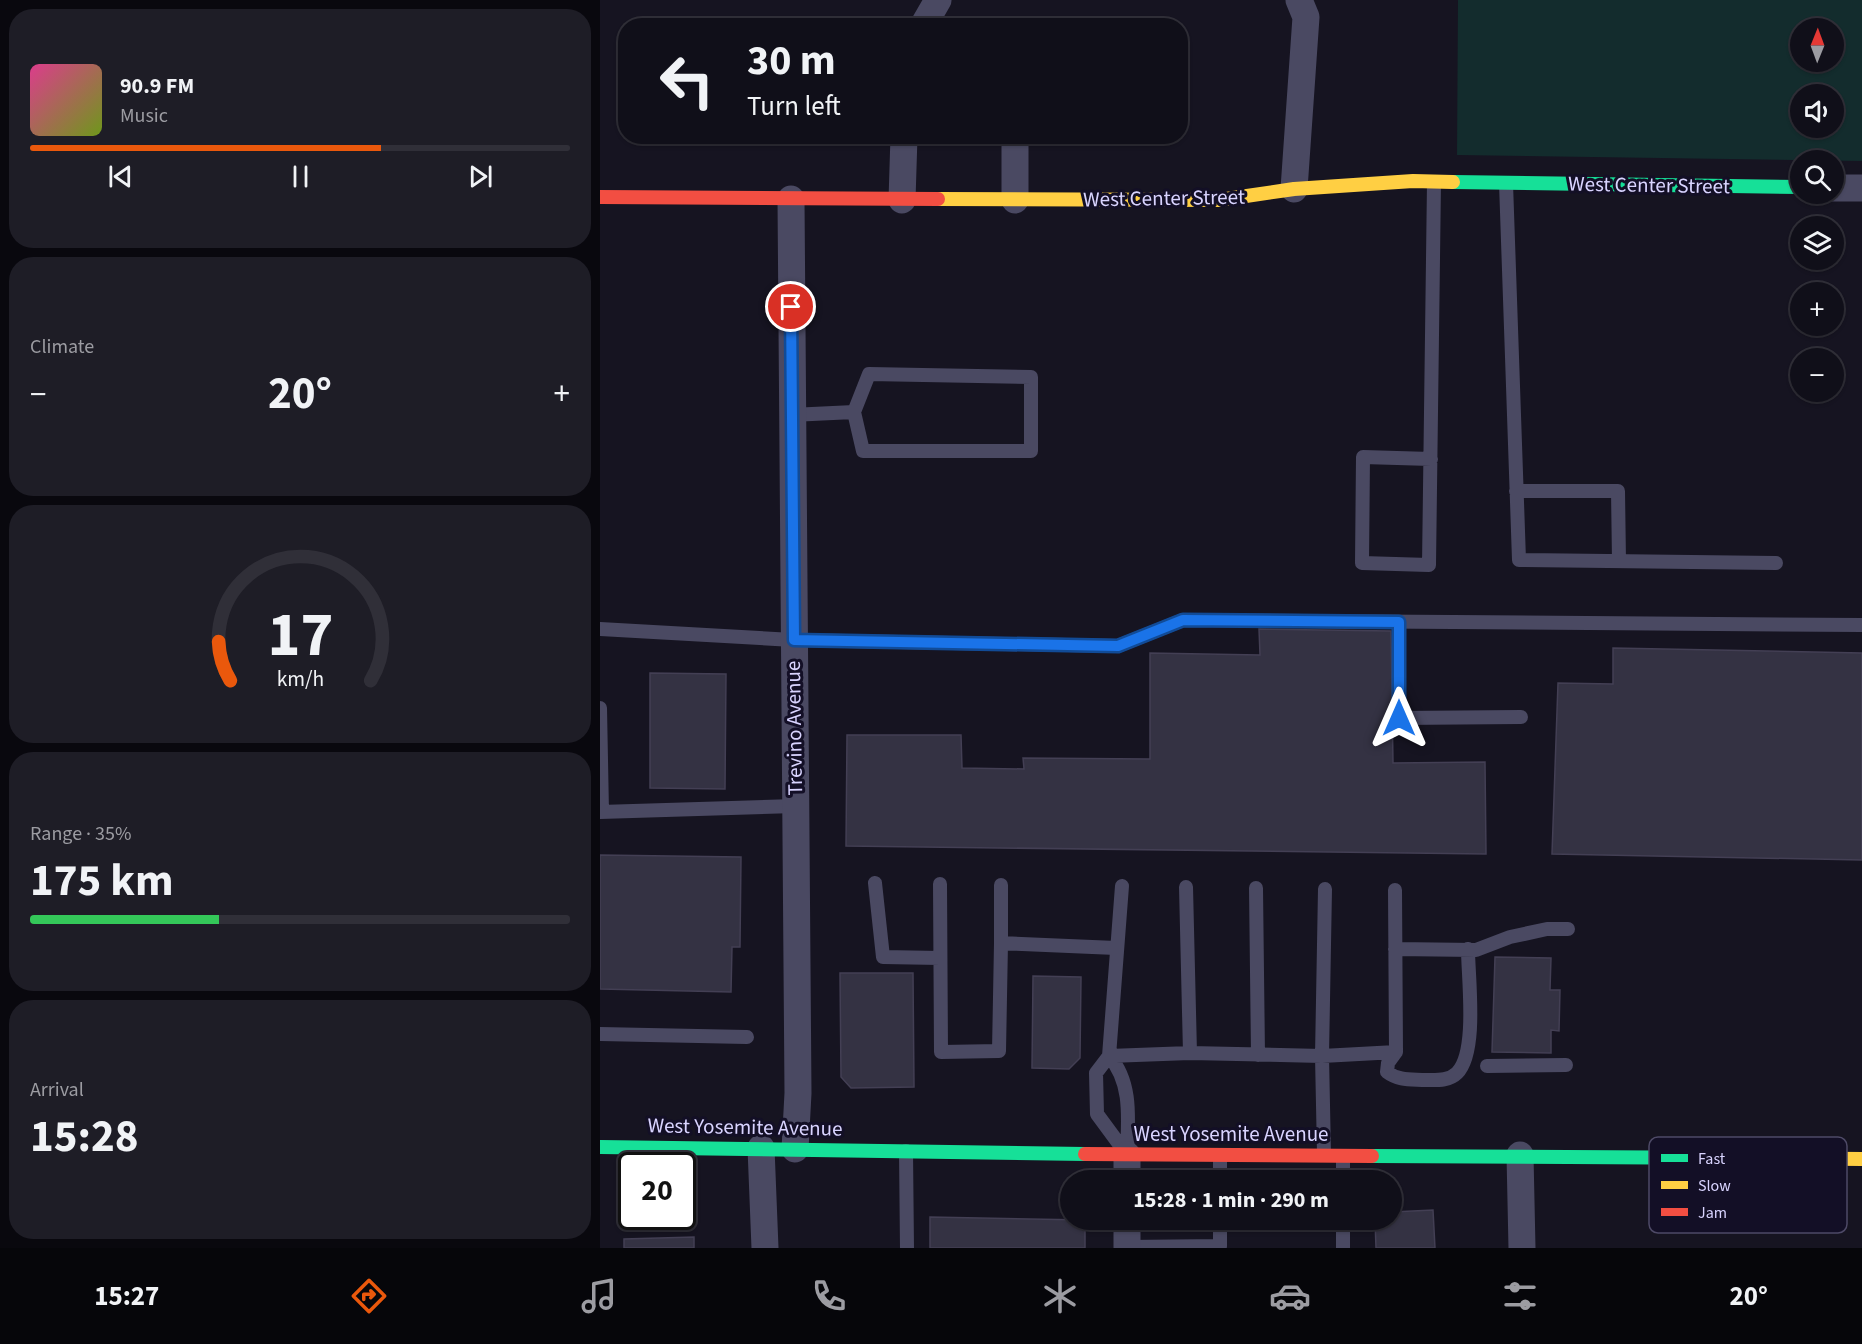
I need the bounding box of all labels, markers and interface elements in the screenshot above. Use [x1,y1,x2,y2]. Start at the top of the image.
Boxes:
north arrow [1790,18,1844,72]
map controls [1790,18,1844,402]
text: 30 m [747,31,836,91]
icon: left [648,42,726,120]
text: 90.9 FM [120,70,194,102]
button: sound [1790,84,1844,138]
text: Turn left [747,87,841,126]
text: Music [120,102,168,130]
button: search [1790,150,1844,204]
icon: previous [104,160,137,193]
icon: pause [284,160,317,193]
icon: next [464,160,497,193]
street label: West Center Street [1568,169,1730,201]
street label: West Center Street [1083,182,1245,214]
button: layers [1790,216,1844,270]
pin [765,281,816,332]
button: + [1790,282,1844,336]
icon: arrive [774,290,807,323]
text: Climate [30,333,94,361]
button: − [1790,348,1844,402]
text: 20° [268,362,332,426]
text: − [30,371,46,418]
text: + [554,371,570,418]
text: 17 [267,591,333,680]
street label: Trevino Avenue [778,660,810,796]
text: km/h [276,664,324,695]
position arrow [1367,686,1431,750]
text: Range · 35% [30,820,131,848]
text: 175 km [30,849,174,913]
text: Arrival [30,1076,84,1104]
text: 15:28 [30,1105,139,1169]
street label: West Yosemite Avenue [647,1110,843,1144]
street label: West Yosemite Avenue [1133,1119,1329,1149]
legend [1649,1137,1847,1233]
text: Fast [1698,1148,1726,1170]
speed limit sign: 20 [618,1152,696,1230]
text: Slow [1698,1175,1731,1197]
text: 15:28 · 1 min · 290 m [1133,1184,1329,1216]
text: Jam [1698,1202,1727,1224]
icon: directions [348,1275,390,1317]
icon: music [578,1275,620,1317]
icon: phone [808,1275,850,1317]
icon: climate [1039,1275,1081,1317]
icon: car [1269,1275,1311,1317]
icon: filters [1499,1275,1541,1317]
text: 15:27 [94,1277,159,1316]
text: 20° [1729,1277,1768,1316]

